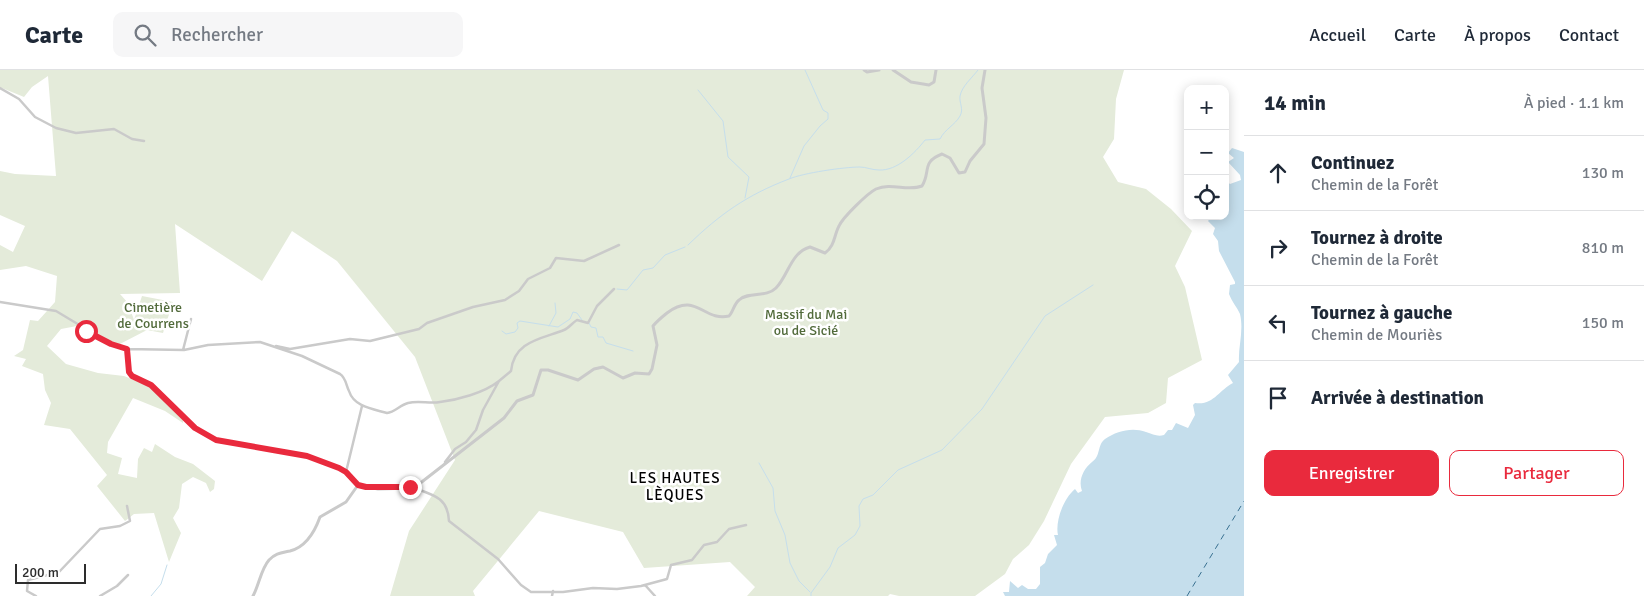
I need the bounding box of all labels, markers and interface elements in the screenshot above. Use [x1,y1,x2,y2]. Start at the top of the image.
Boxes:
search box [113,12,463,57]
text: Carte [25,20,83,50]
icon: search [131,21,159,49]
text: Rechercher [171,23,263,47]
text: Accueil [1309,24,1366,46]
text: Carte [1394,24,1436,46]
text: À propos [1464,24,1531,46]
text: Contact [1559,24,1619,46]
map controls [1184,85,1229,220]
button: + [1184,85,1229,130]
text: 14 min [1264,90,1326,116]
text: À pied · 1.1 km [1524,93,1624,113]
button: − [1184,130,1229,175]
text: Continuez [1311,151,1394,175]
icon: ahead [1264,159,1292,187]
text: 130 m [1582,163,1624,183]
button: locate [1184,175,1229,220]
text: Chemin de la Forêt [1311,175,1438,195]
text: Tournez à droite [1311,226,1443,250]
icon: right [1264,234,1292,262]
text: 810 m [1582,238,1624,258]
text: Chemin de la Forêt [1311,250,1438,270]
park label: Cimetière de Courrens [117,299,189,332]
text: Tournez à gauche [1311,301,1452,325]
park label: Massif du Mai ou de Sicié [765,306,847,339]
icon: left [1264,309,1292,337]
text: 150 m [1582,313,1624,333]
route start [75,320,98,343]
text: Chemin de Mouriès [1311,325,1442,345]
icon: arrive [1264,384,1292,412]
text: Arrivée à destination [1311,386,1484,410]
button: Enregistrer [1264,450,1439,496]
button: Partager [1449,450,1624,496]
district label: LES HAUTES LÈQUES [629,469,721,504]
route end [399,476,422,499]
scale bar [15,561,86,584]
text: 200 m [22,564,59,581]

